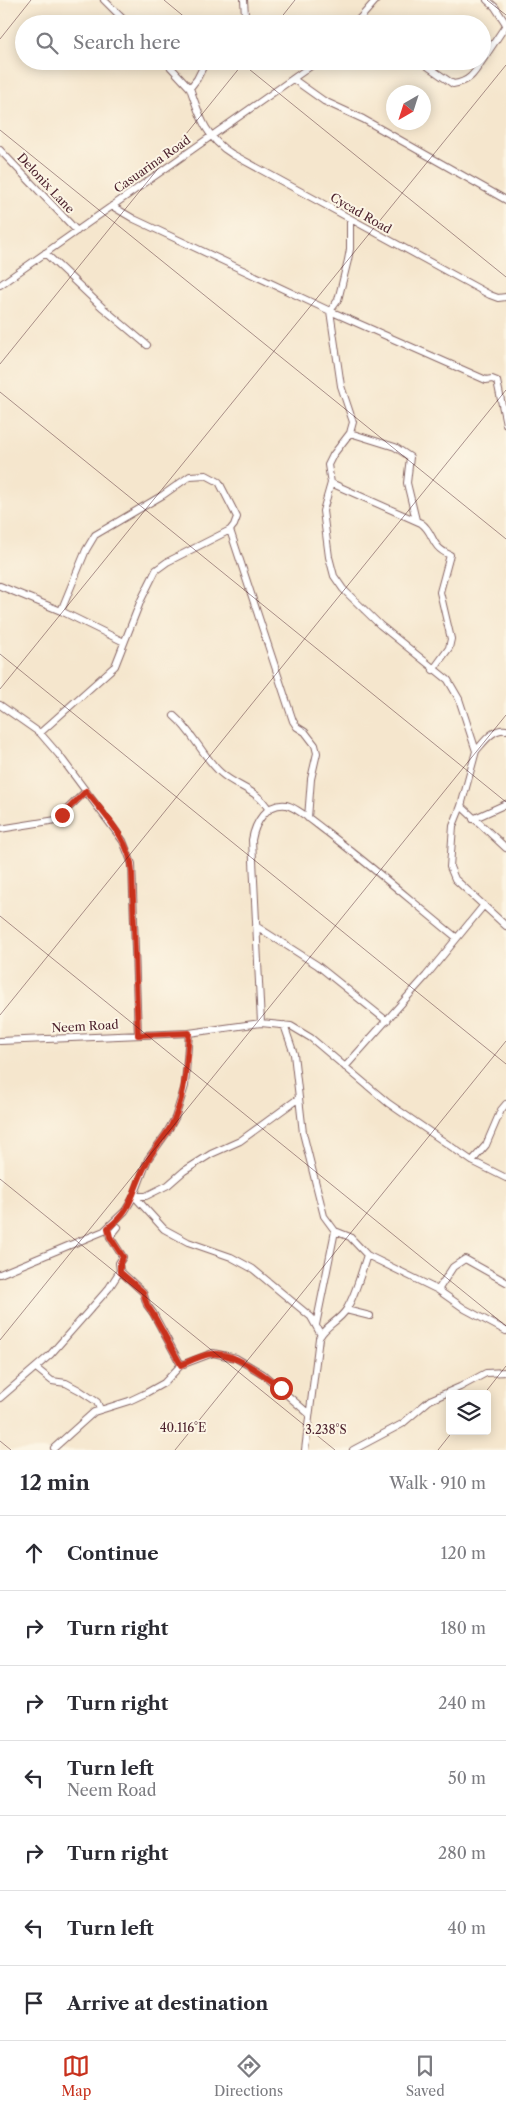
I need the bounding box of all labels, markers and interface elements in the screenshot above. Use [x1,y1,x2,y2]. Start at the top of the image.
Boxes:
search box [15,15,491,70]
icon: search [33,29,61,57]
text: Search here [73,31,181,54]
north arrow [386,85,431,130]
street label: Casuarina Road [111,132,194,196]
street label: Delonix Lane [14,150,78,216]
street label: Cycad Road [328,189,395,237]
route end [51,804,74,827]
street label: Neem Road [51,1017,120,1035]
route start [270,1377,293,1400]
map controls [446,1390,491,1435]
button: layers [446,1390,491,1435]
text: 40.116°E [160,1420,206,1435]
text: 3.238°S [305,1422,347,1437]
text: 12 min [20,1470,90,1495]
text: Walk · 910 m [389,1473,486,1493]
icon: ahead [20,1539,48,1567]
text: Continue [67,1542,159,1565]
text: 120 m [441,1543,486,1563]
icon: right [20,1614,48,1642]
text: Turn right [67,1617,168,1640]
text: 180 m [440,1618,486,1638]
icon: right [20,1689,48,1717]
text: Turn right [67,1692,168,1715]
text: 240 m [438,1693,486,1713]
text: Turn left [67,1757,154,1780]
icon: left [20,1764,48,1792]
text: 50 m [448,1768,486,1788]
text: Neem Road [67,1780,156,1800]
icon: right [20,1839,48,1867]
text: Turn right [67,1842,168,1865]
text: 280 m [438,1843,486,1863]
icon: left [20,1914,48,1942]
text: Turn left [67,1917,154,1940]
text: 40 m [447,1918,486,1938]
icon: arrive [20,1989,48,2017]
text: Arrive at destination [67,1992,268,2015]
tab: Map [61,2052,91,2100]
tab: Directions [214,2052,283,2100]
tab: Saved [406,2052,445,2100]

